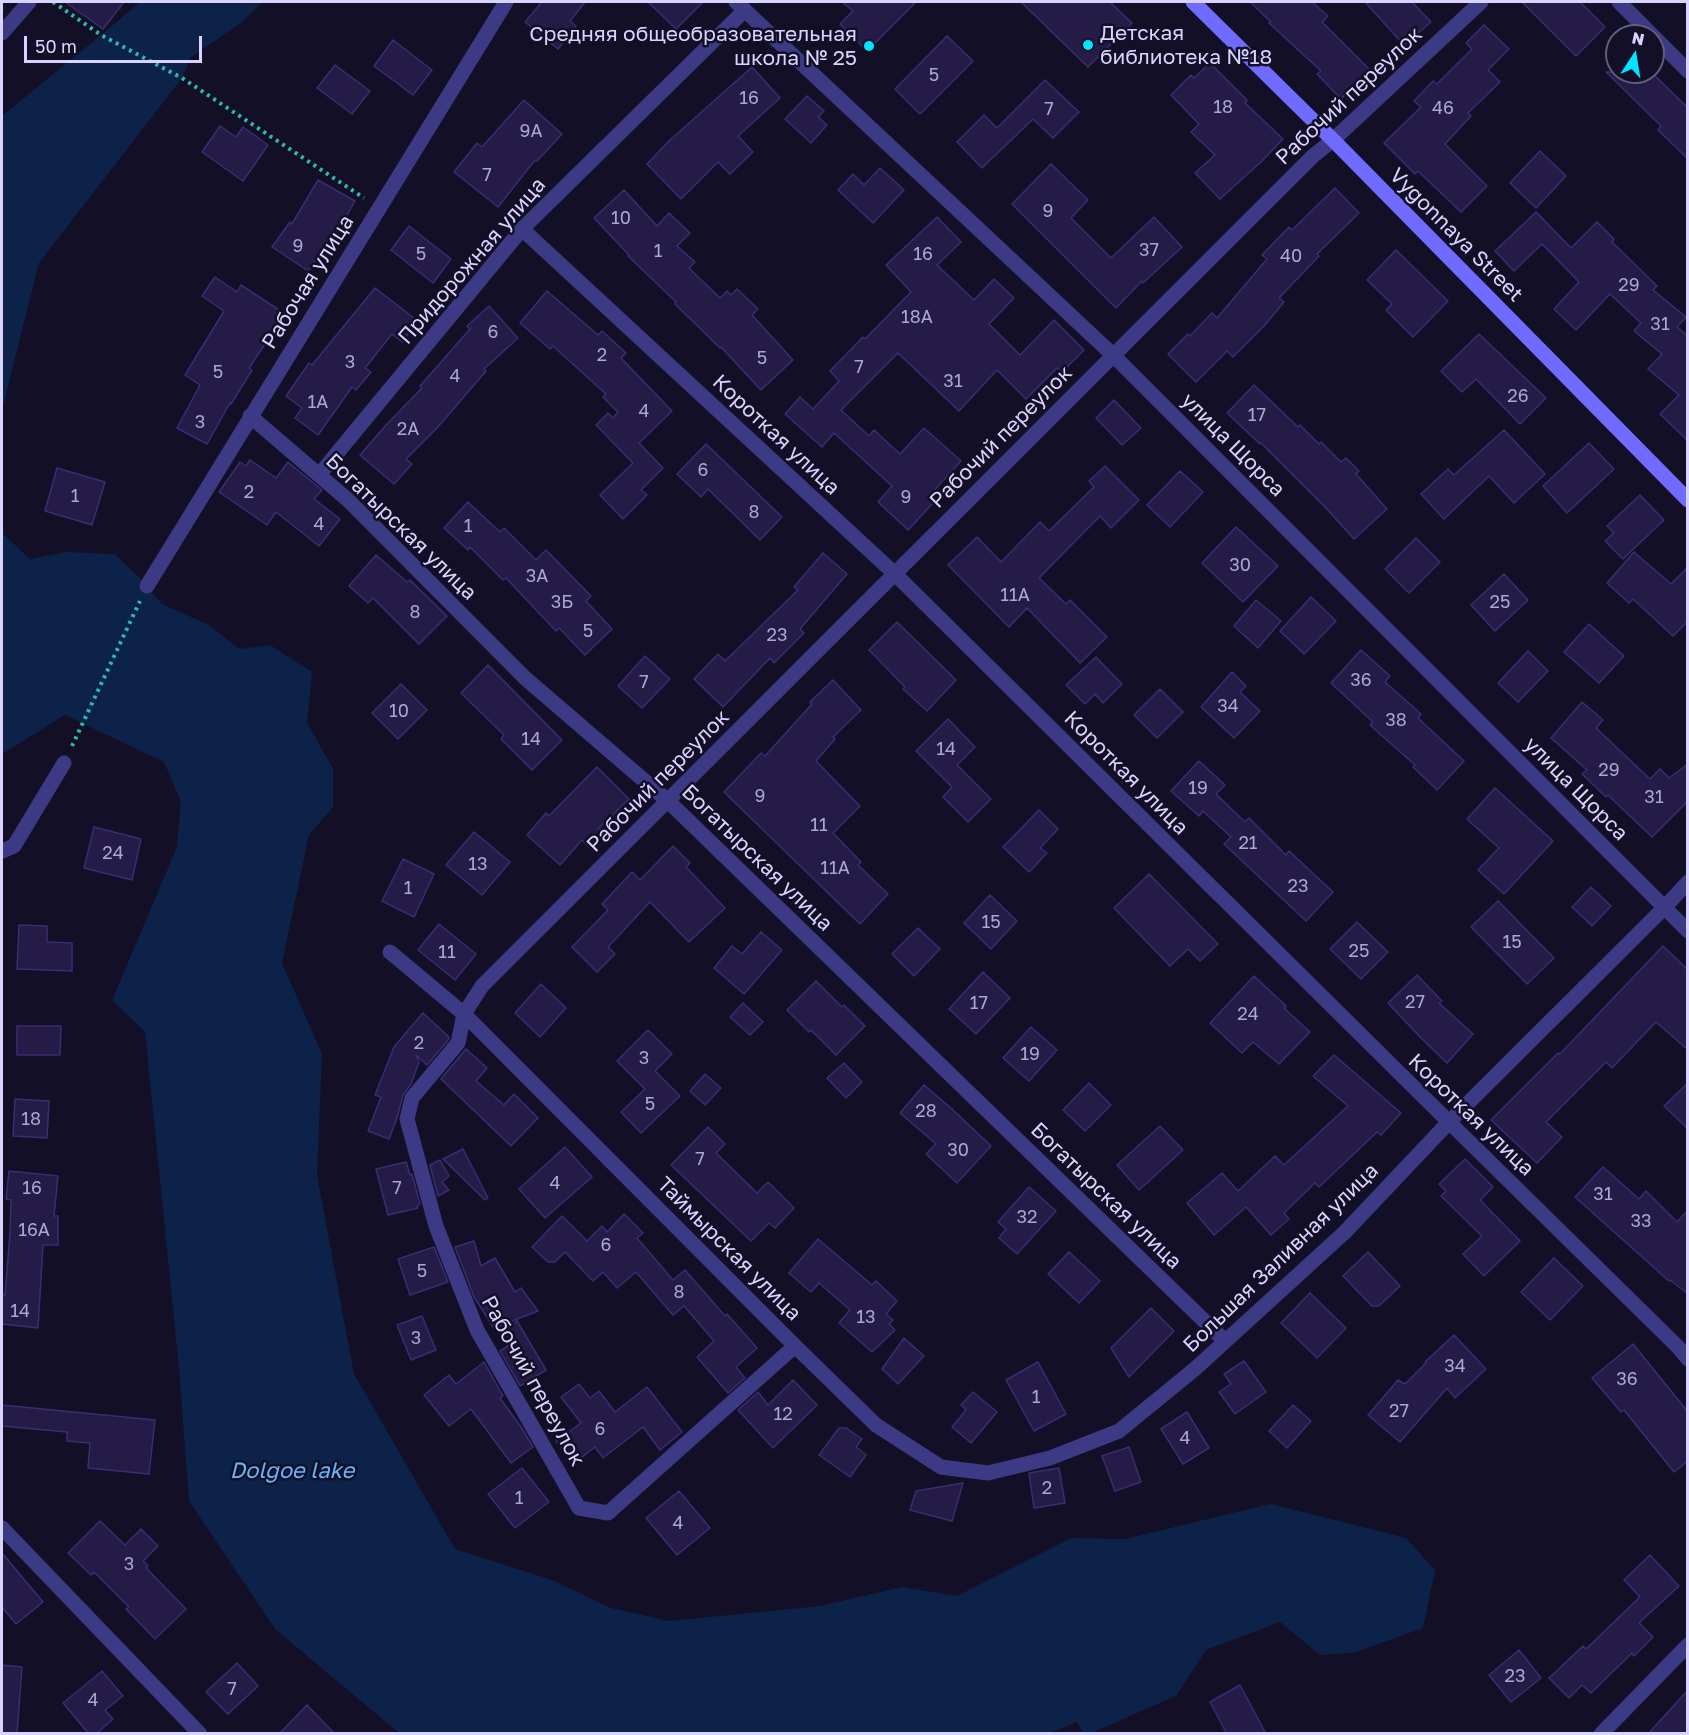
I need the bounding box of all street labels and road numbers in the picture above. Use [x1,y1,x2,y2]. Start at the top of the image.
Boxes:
street label: Рабочий переулок [1271,22,1427,170]
street label: Vygonnaya Street [1384,163,1528,307]
street label: Придорожная улица [393,173,551,349]
street label: Рабочая улица [257,210,359,354]
street label: Рабочий переулок [925,361,1077,513]
street label: Короткая улица [707,370,845,500]
street label: улица Щорса [1176,388,1290,502]
street label: Богатырская улица [320,448,482,606]
street label: Рабочий переулок [582,705,734,857]
street label: Короткая улица [1059,706,1193,840]
street label: улица Щорса [1519,732,1633,846]
street label: Богатырская улица [676,779,838,937]
street label: Короткая улица [1403,1049,1539,1181]
street label: Богатырская улица [1025,1117,1187,1275]
street label: Большая Заливная улица [1178,1158,1384,1358]
street label: Таймырская улица [652,1172,806,1326]
street label: Рабочий переулок [476,1291,590,1471]

